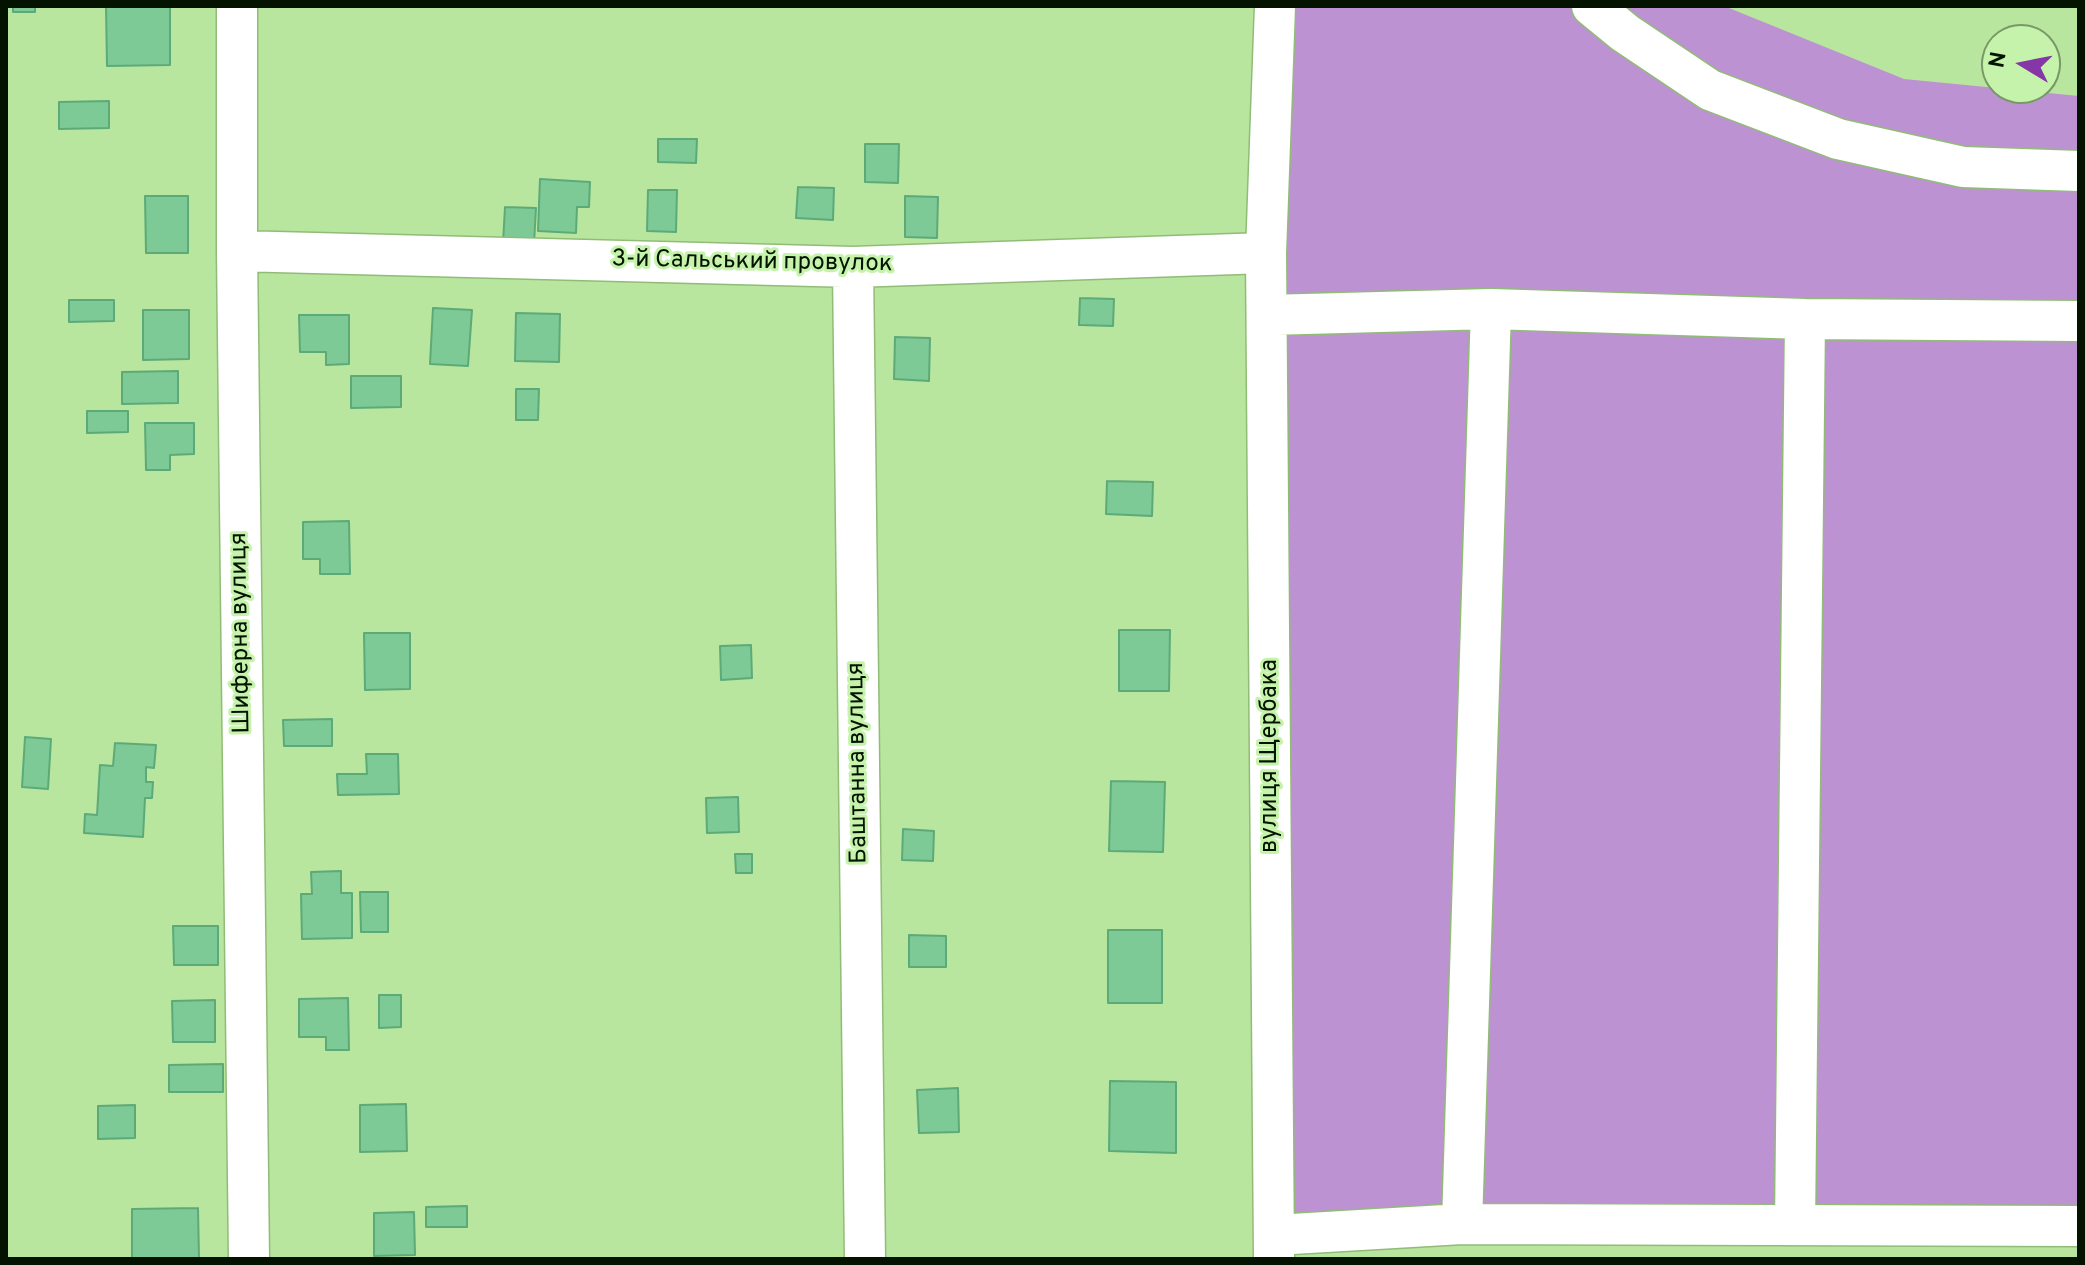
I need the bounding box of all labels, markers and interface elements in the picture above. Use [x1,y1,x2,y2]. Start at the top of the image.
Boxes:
north arrow [1981,24,2061,104]
text: N [1984,50,2014,70]
street label: 3-й Сальський провулок [611,246,893,280]
street label: Шиферна вулиця [226,532,258,734]
street label: вулиця Щербака [1257,659,1285,853]
street label: Баштанна вулиця [843,662,875,864]

